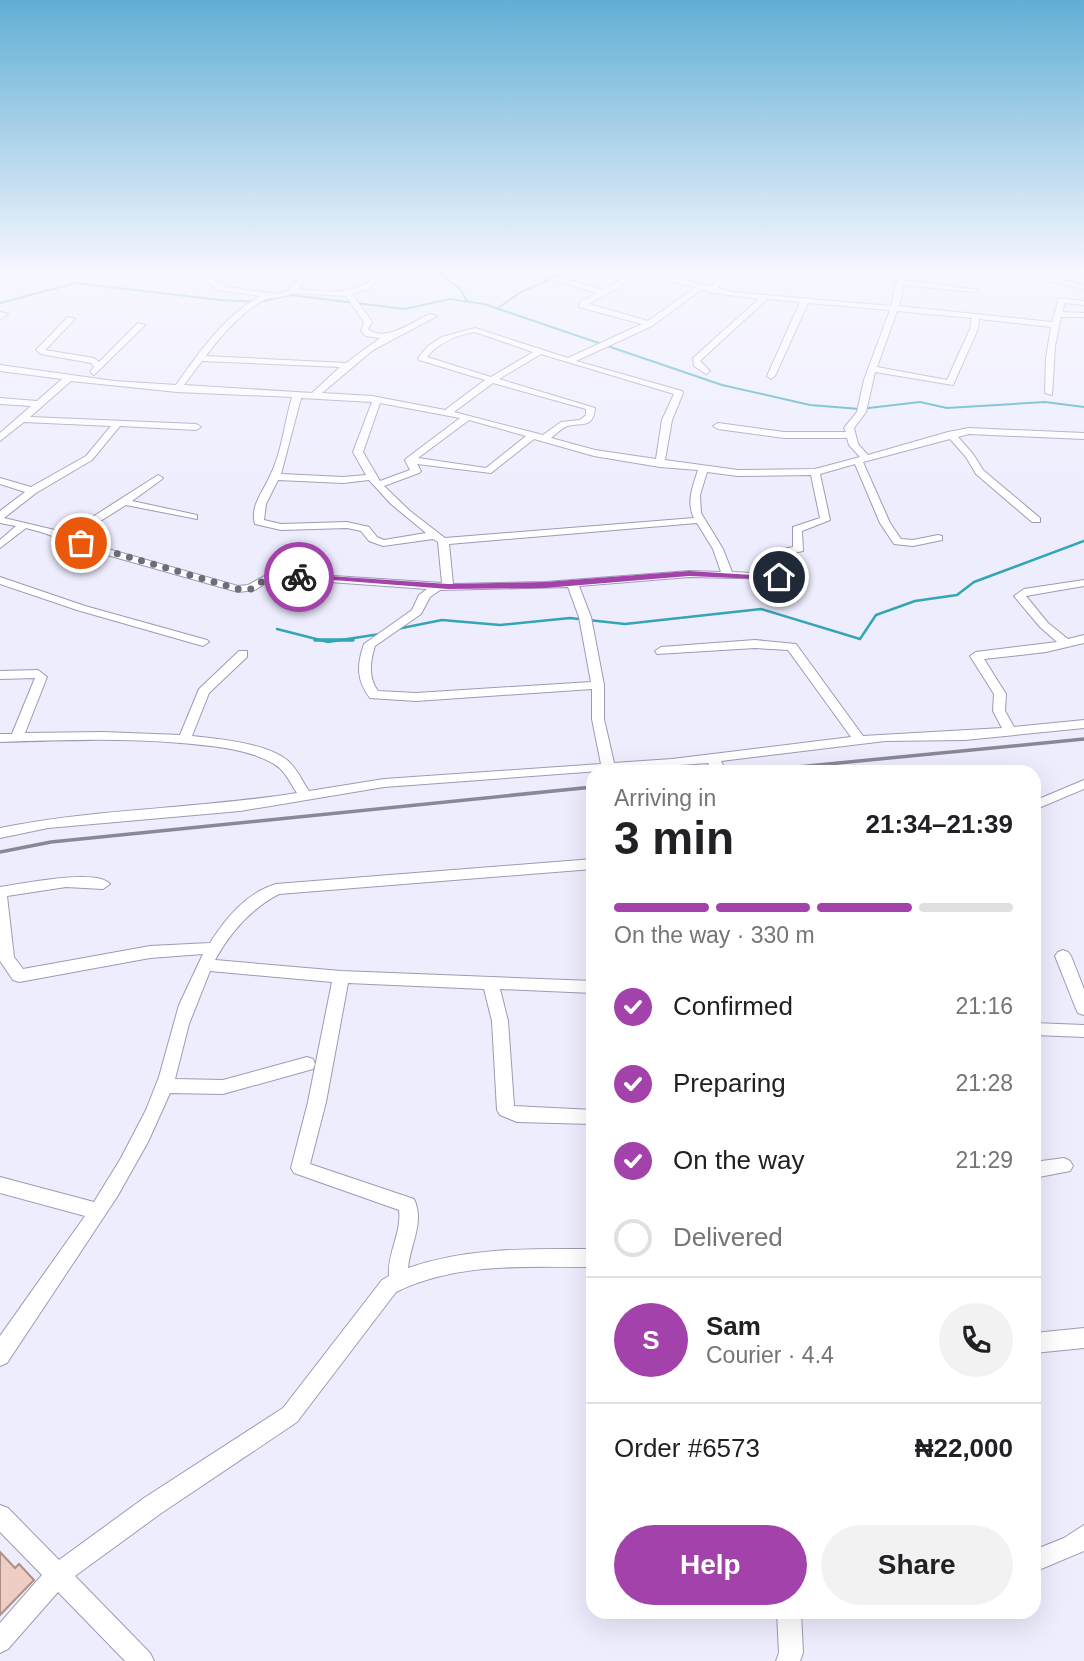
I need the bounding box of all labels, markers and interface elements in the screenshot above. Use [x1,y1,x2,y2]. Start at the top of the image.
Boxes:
pin [51,513,111,573]
icon: bag [62,524,100,562]
courier [264,542,334,612]
pin [749,547,809,607]
icon: bike [280,558,318,596]
icon: home [760,558,798,596]
text: Arriving in [614,785,716,811]
text: 21:34–21:39 [866,809,1013,839]
text: 3 min [614,812,734,864]
text: On the way · 330 m [614,922,815,948]
icon: check [614,988,652,1026]
text: Confirmed [673,991,793,1021]
text: 21:16 [955,993,1013,1019]
icon: check [614,1065,652,1103]
text: Preparing [673,1068,786,1098]
text: 21:28 [955,1070,1013,1096]
icon: check [614,1142,652,1180]
text: On the way [673,1145,805,1175]
text: 21:29 [955,1147,1013,1173]
text: Delivered [673,1222,783,1252]
button: phone [939,1303,1013,1377]
text: Sam [706,1311,761,1341]
text: S [642,1325,660,1355]
text: Courier · 4.4 [706,1342,834,1368]
text: Order #6573 [614,1433,760,1463]
text: ₦22,000 [915,1433,1013,1463]
button: Help [614,1525,807,1605]
button: Share [821,1525,1013,1605]

